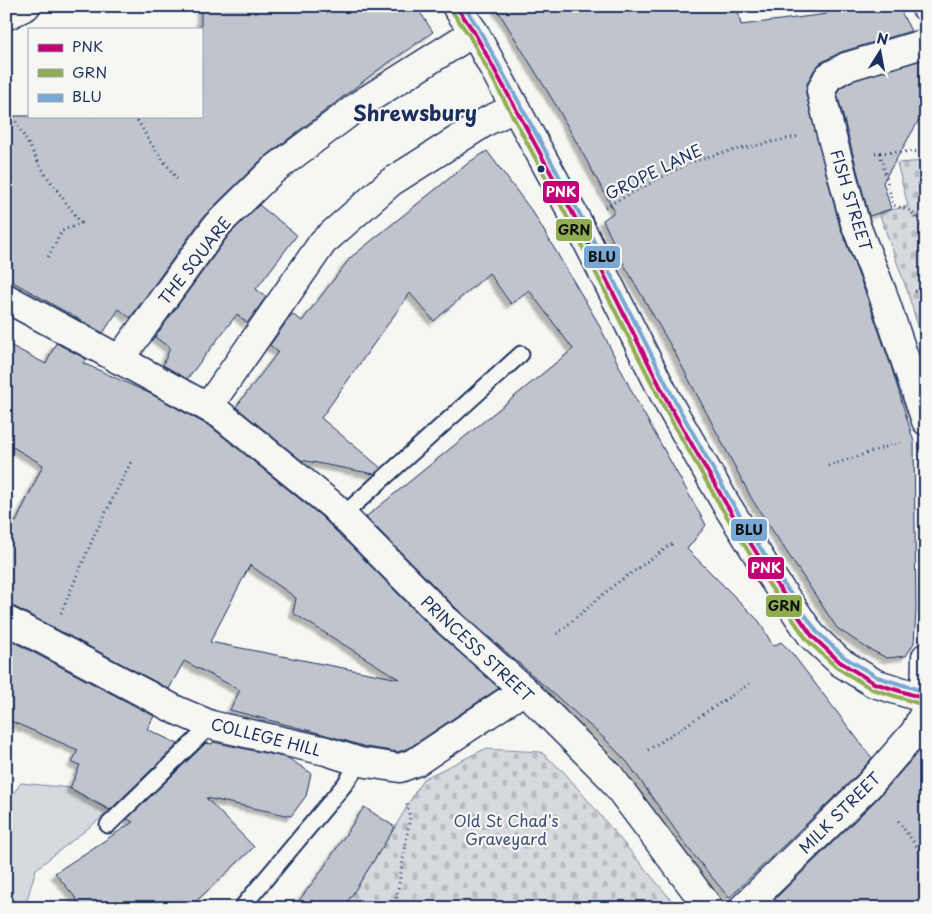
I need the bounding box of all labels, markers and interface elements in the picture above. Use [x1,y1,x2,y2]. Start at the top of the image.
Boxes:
text: N [875,27,890,50]
legend [28,28,202,118]
north arrow [854,28,904,78]
text: PNK [72,34,103,57]
text: GRN [72,60,107,83]
text: BLU [72,84,102,107]
district label: Shrewsbury [353,96,477,128]
street label: GROPE LANE [601,137,705,205]
street label: FISH STREET [825,146,879,254]
unlabelled marker [536,164,546,174]
line badge: PNK [542,180,580,204]
text: PNK [546,181,576,202]
street label: THE SQUARE [152,211,236,309]
line badge: GRN [555,218,593,242]
text: GRN [558,219,590,240]
line badge: BLU [583,245,621,269]
text: BLU [588,246,616,267]
line badge: BLU [730,518,768,542]
text: BLU [735,519,763,540]
line badge: PNK [747,556,785,580]
text: PNK [751,557,781,578]
street label: PRINCESS STREET [416,589,540,707]
line badge: GRN [765,594,803,618]
text: GRN [768,595,800,616]
street label: COLLEGE HILL [208,711,324,761]
street label: MILK STREET [793,766,885,858]
park label: Old St Chad's Graveyard [454,808,559,850]

